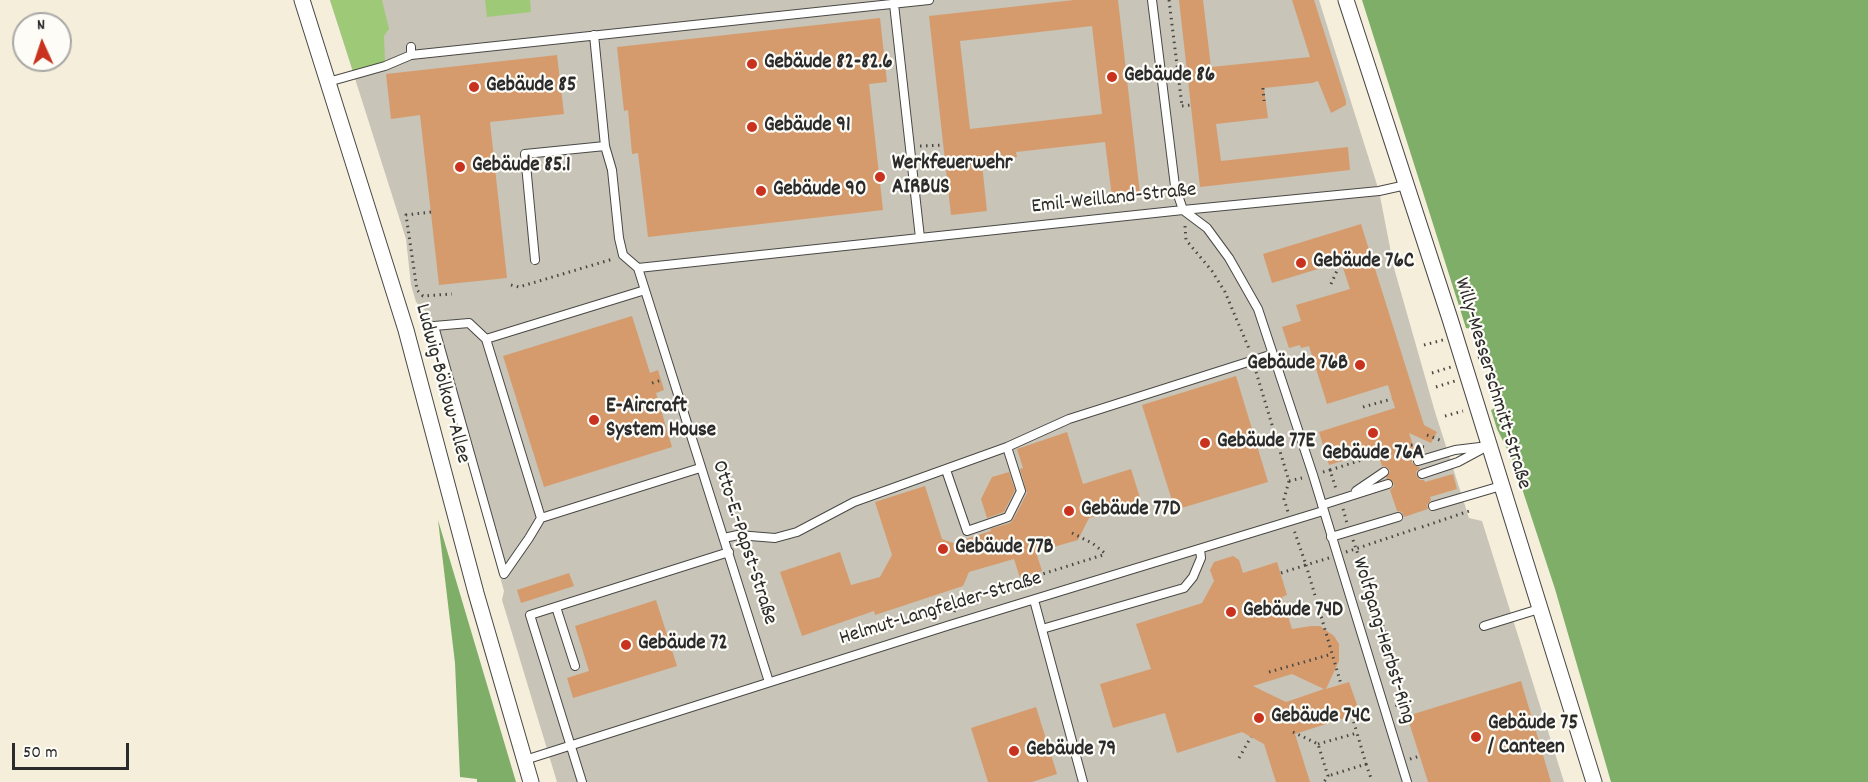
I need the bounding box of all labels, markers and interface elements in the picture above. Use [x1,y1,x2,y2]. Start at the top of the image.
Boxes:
north arrow [12,12,72,72]
text: N [37,14,46,37]
place label: Gebäude 82-82.6 [764,51,893,77]
marker: Gebäude 82-82.6 [745,57,759,71]
place label: Gebäude 86 [1124,64,1215,90]
marker: Gebäude 86 [1105,70,1119,84]
place label: Gebäude 85 [486,74,577,100]
marker: Gebäude 85 [467,80,481,94]
place label: Gebäude 91 [764,114,851,140]
marker: Gebäude 91 [745,120,759,134]
place label: Werkfeuerwehr AIRBUS [892,152,1013,202]
place label: Gebäude 85.1 [472,154,571,180]
marker: Gebäude 85.1 [453,160,467,174]
marker: Werkfeuerwehr AIRBUS [873,170,887,184]
place label: Gebäude 90 [773,178,866,204]
street label: Emil-Weilland-Straße [1030,179,1198,221]
marker: Gebäude 90 [754,184,768,198]
place label: Gebäude 76C [1313,250,1414,276]
marker: Gebäude 76C [1294,256,1308,270]
street label: Willy-Messerschmitt-Straße [1447,275,1535,493]
street label: Ludwig-Bölkow-Allee [408,301,474,467]
place label: Gebäude 76B [1247,352,1348,378]
marker: Gebäude 76B [1353,358,1367,372]
place label: E-Aircraft System House [606,395,716,445]
marker: E-Aircraft System House [587,413,601,427]
marker: Gebäude 76A [1366,426,1380,440]
place label: Gebäude 77E [1217,430,1315,456]
marker: Gebäude 77E [1198,436,1212,450]
place label: Gebäude 76A [1322,442,1424,468]
street label: Otto-E.-Papst-Straße [705,458,781,628]
place label: Gebäude 77D [1081,498,1180,524]
marker: Gebäude 77D [1062,504,1076,518]
place label: Gebäude 77B [955,536,1053,562]
marker: Gebäude 77B [936,542,950,556]
street label: Wolfgang-Herbst-Ring [1345,555,1419,727]
street label: Helmut-Langfelder-Straße [837,567,1045,653]
place label: Gebäude 74D [1243,599,1343,625]
marker: Gebäude 74D [1224,605,1238,619]
place label: Gebäude 72 [638,632,728,658]
marker: Gebäude 72 [619,638,633,652]
place label: Gebäude 74C [1271,705,1370,731]
marker: Gebäude 74C [1252,711,1266,725]
place label: Gebäude 75 / Canteen [1488,712,1578,762]
marker: Gebäude 75 / Canteen [1469,730,1483,744]
scale bar [15,731,132,769]
place label: Gebäude 79 [1026,738,1116,764]
text: 50 m [23,741,58,766]
marker: Gebäude 79 [1007,744,1021,758]

